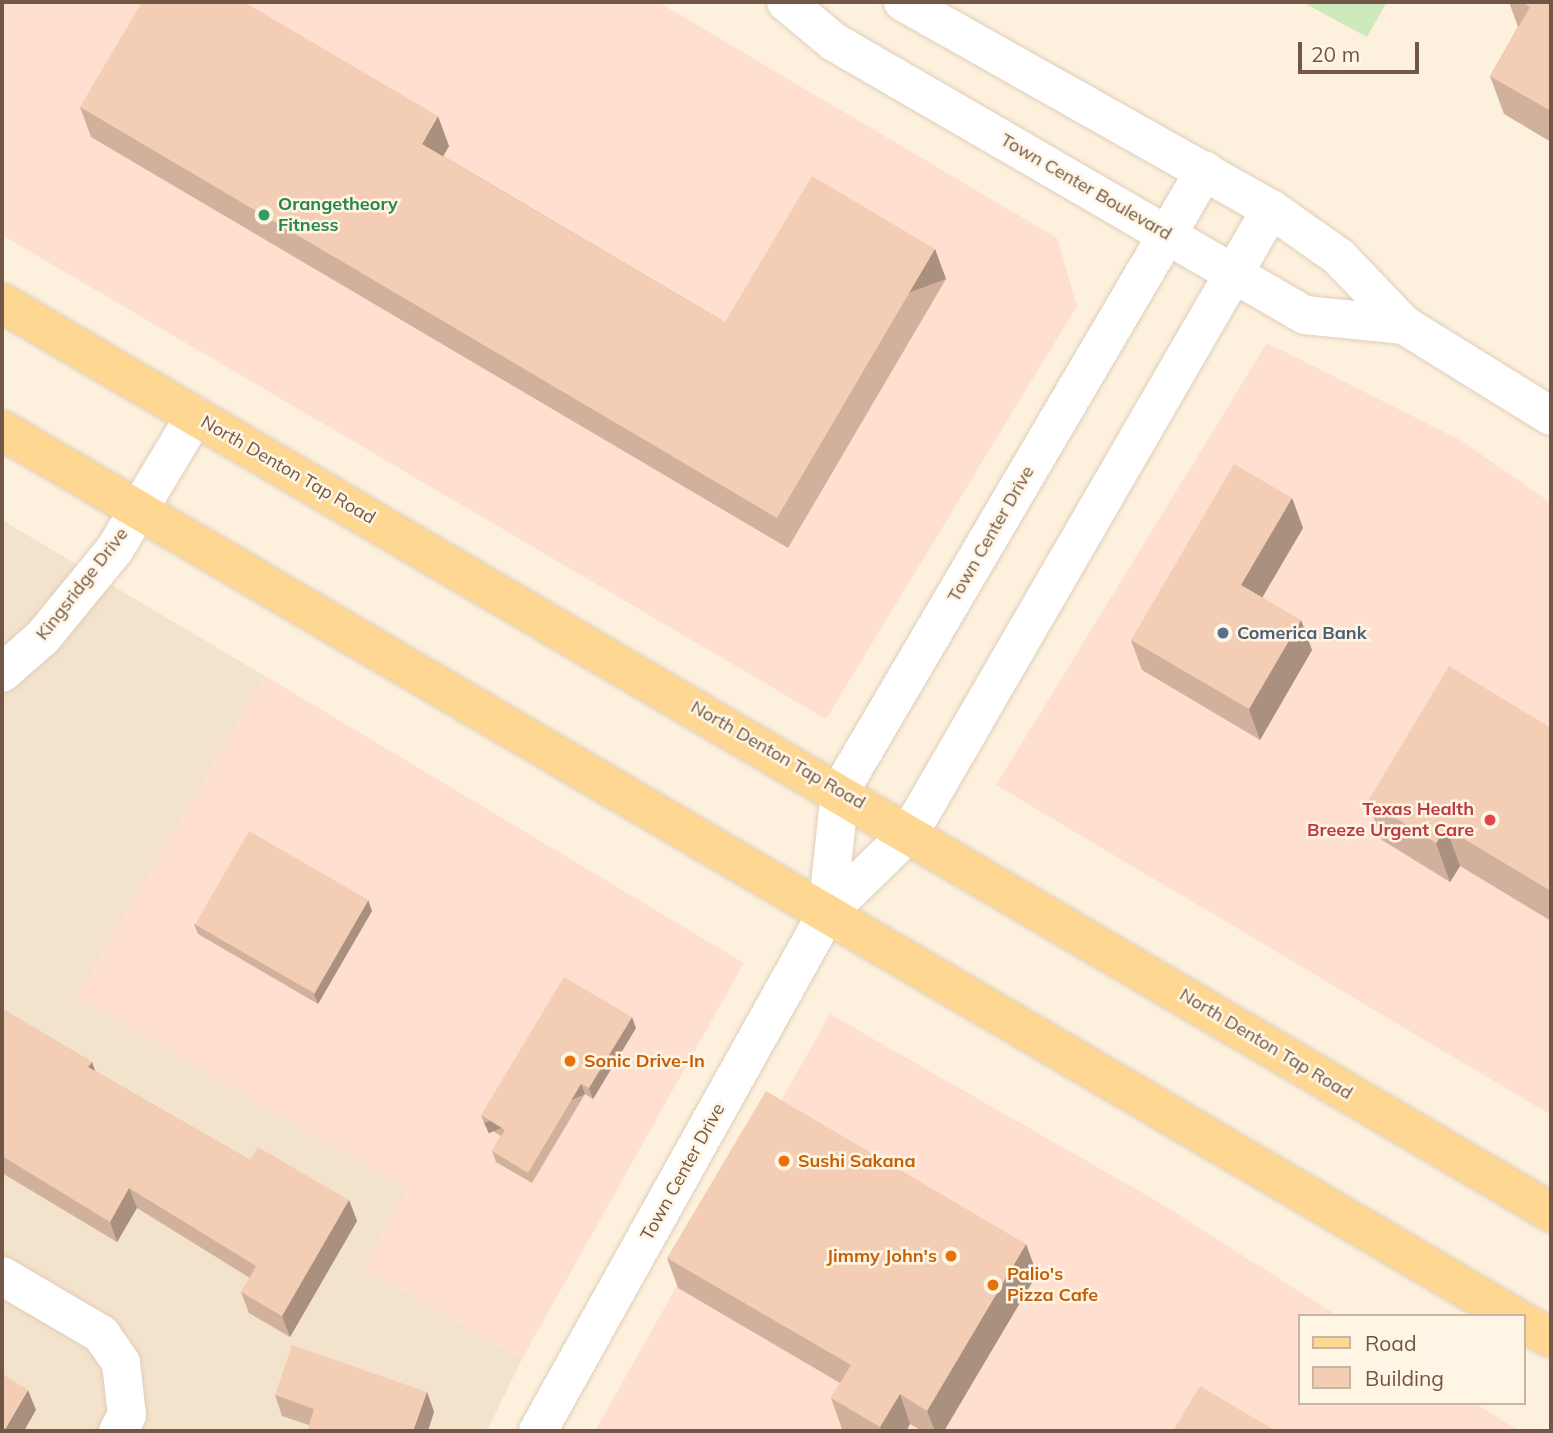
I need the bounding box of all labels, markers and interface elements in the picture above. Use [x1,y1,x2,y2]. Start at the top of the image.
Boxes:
scale bar [1301,28,1422,72]
text: 20 m [1311,41,1360,67]
street label: Town Center Boulevard [997,129,1175,245]
place label: Orangetheory Fitness [278,194,398,236]
marker: Orangetheory Fitness [256,207,272,223]
street label: North Denton Tap Road [197,411,379,529]
street label: Town Center Drive [943,462,1039,606]
street label: Kingsridge Drive [31,524,133,644]
place label: Comerica Bank [1237,622,1367,644]
marker: Comerica Bank [1215,625,1231,641]
street label: North Denton Tap Road [687,696,869,814]
place label: Texas Health Breeze Urgent Care [1307,799,1474,842]
marker: Texas Health Breeze Urgent Care [1480,810,1500,830]
street label: North Denton Tap Road [1176,984,1356,1104]
place label: Sonic Drive-In [584,1050,705,1072]
marker: Sonic Drive-In [562,1053,578,1069]
street label: Town Center Drive [636,1100,730,1244]
place label: Sushi Sakana [798,1150,916,1172]
marker: Sushi Sakana [776,1153,792,1169]
place label: Jimmy John's [827,1245,937,1267]
marker: Jimmy John's [943,1248,959,1264]
place label: Palio's Pizza Cafe [1007,1264,1098,1306]
marker: Palio's Pizza Cafe [985,1277,1001,1293]
legend [1298,1314,1525,1405]
text: Road [1365,1330,1416,1356]
text: Building [1365,1365,1444,1391]

